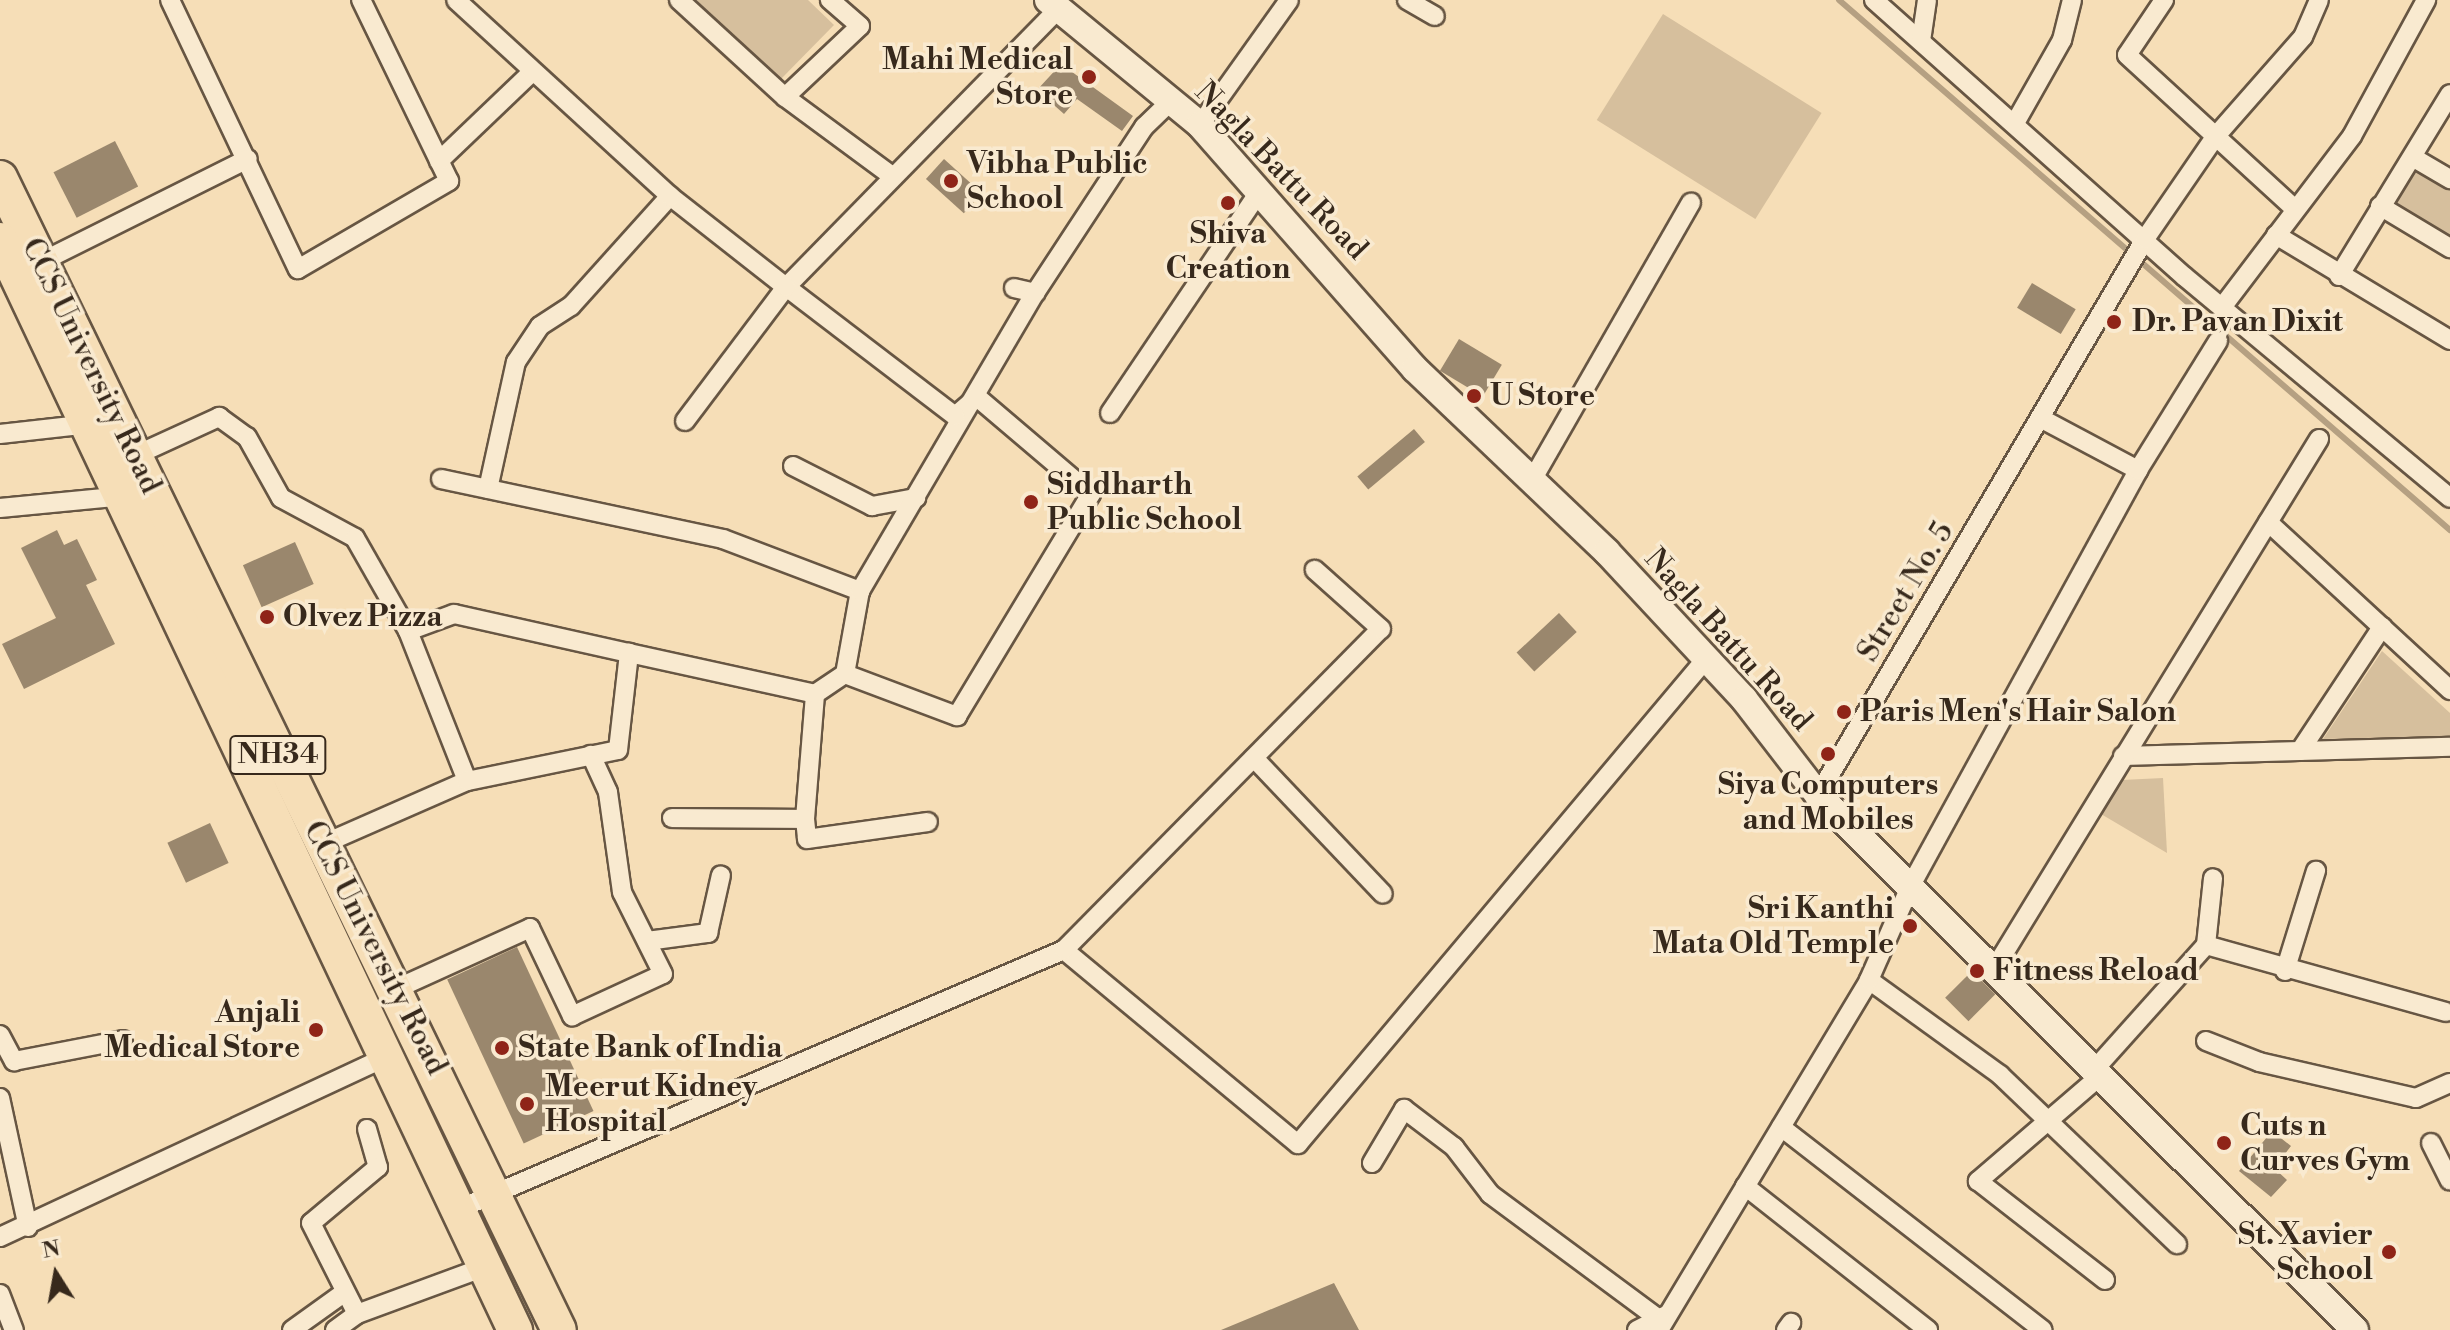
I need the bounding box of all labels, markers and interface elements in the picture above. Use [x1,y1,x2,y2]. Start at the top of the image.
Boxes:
place label: Mahi Medical Store [882,42,1073,112]
marker: Mahi Medical Store [1080,68,1098,86]
street label: Nagla Battu Road [1187,75,1375,267]
place label: Vibha Public School [967,146,1148,216]
marker: Vibha Public School [942,172,960,190]
marker: Shiva Creation [1219,194,1237,212]
place label: Shiva Creation [1166,216,1290,286]
street label: CCS University Road [13,232,169,500]
place label: Dr. Pavan Dixit [2132,304,2343,340]
marker: Dr. Pavan Dixit [2103,311,2125,333]
place label: U Store [1490,378,1595,414]
marker: U Store [1465,387,1483,405]
place label: Siddharth Public School [1047,467,1242,538]
marker: Siddharth Public School [1022,493,1040,511]
street label: Street No. 5 [1850,516,1962,668]
street label: Nagla Battu Road [1637,541,1819,739]
place label: Olvez Pizza [283,599,442,635]
marker: Olvez Pizza [258,608,276,626]
place label: Paris Men's Hair Salon [1860,694,2176,730]
marker: Paris Men's Hair Salon [1835,703,1853,721]
road number: NH34 [228,731,328,779]
marker: Siya Computers and Mobiles [1819,745,1837,763]
place label: Siya Computers and Mobiles [1718,767,1938,838]
street label: CCS University Road [295,815,455,1081]
place label: Sri Kanthi Mata Old Temple [1652,891,1894,962]
marker: Sri Kanthi Mata Old Temple [1901,917,1919,935]
place label: Fitness Reload [1993,953,2199,989]
marker: Fitness Reload [1968,962,1986,980]
place label: Anjali Medical Store [104,995,300,1066]
marker: Anjali Medical Store [307,1021,325,1039]
place label: State Bank of India [518,1030,782,1066]
marker: State Bank of India [493,1039,511,1057]
place label: Meerut Kidney Hospital [545,1069,757,1140]
marker: Meerut Kidney Hospital [516,1093,538,1115]
place label: Cuts n Curves Gym [2240,1108,2410,1178]
marker: Cuts n Curves Gym [2215,1134,2233,1152]
place label: St. Xavier School [2238,1217,2373,1288]
north arrow [16,1234,96,1314]
text: N [40,1235,62,1265]
marker: St. Xavier School [2380,1243,2398,1261]

